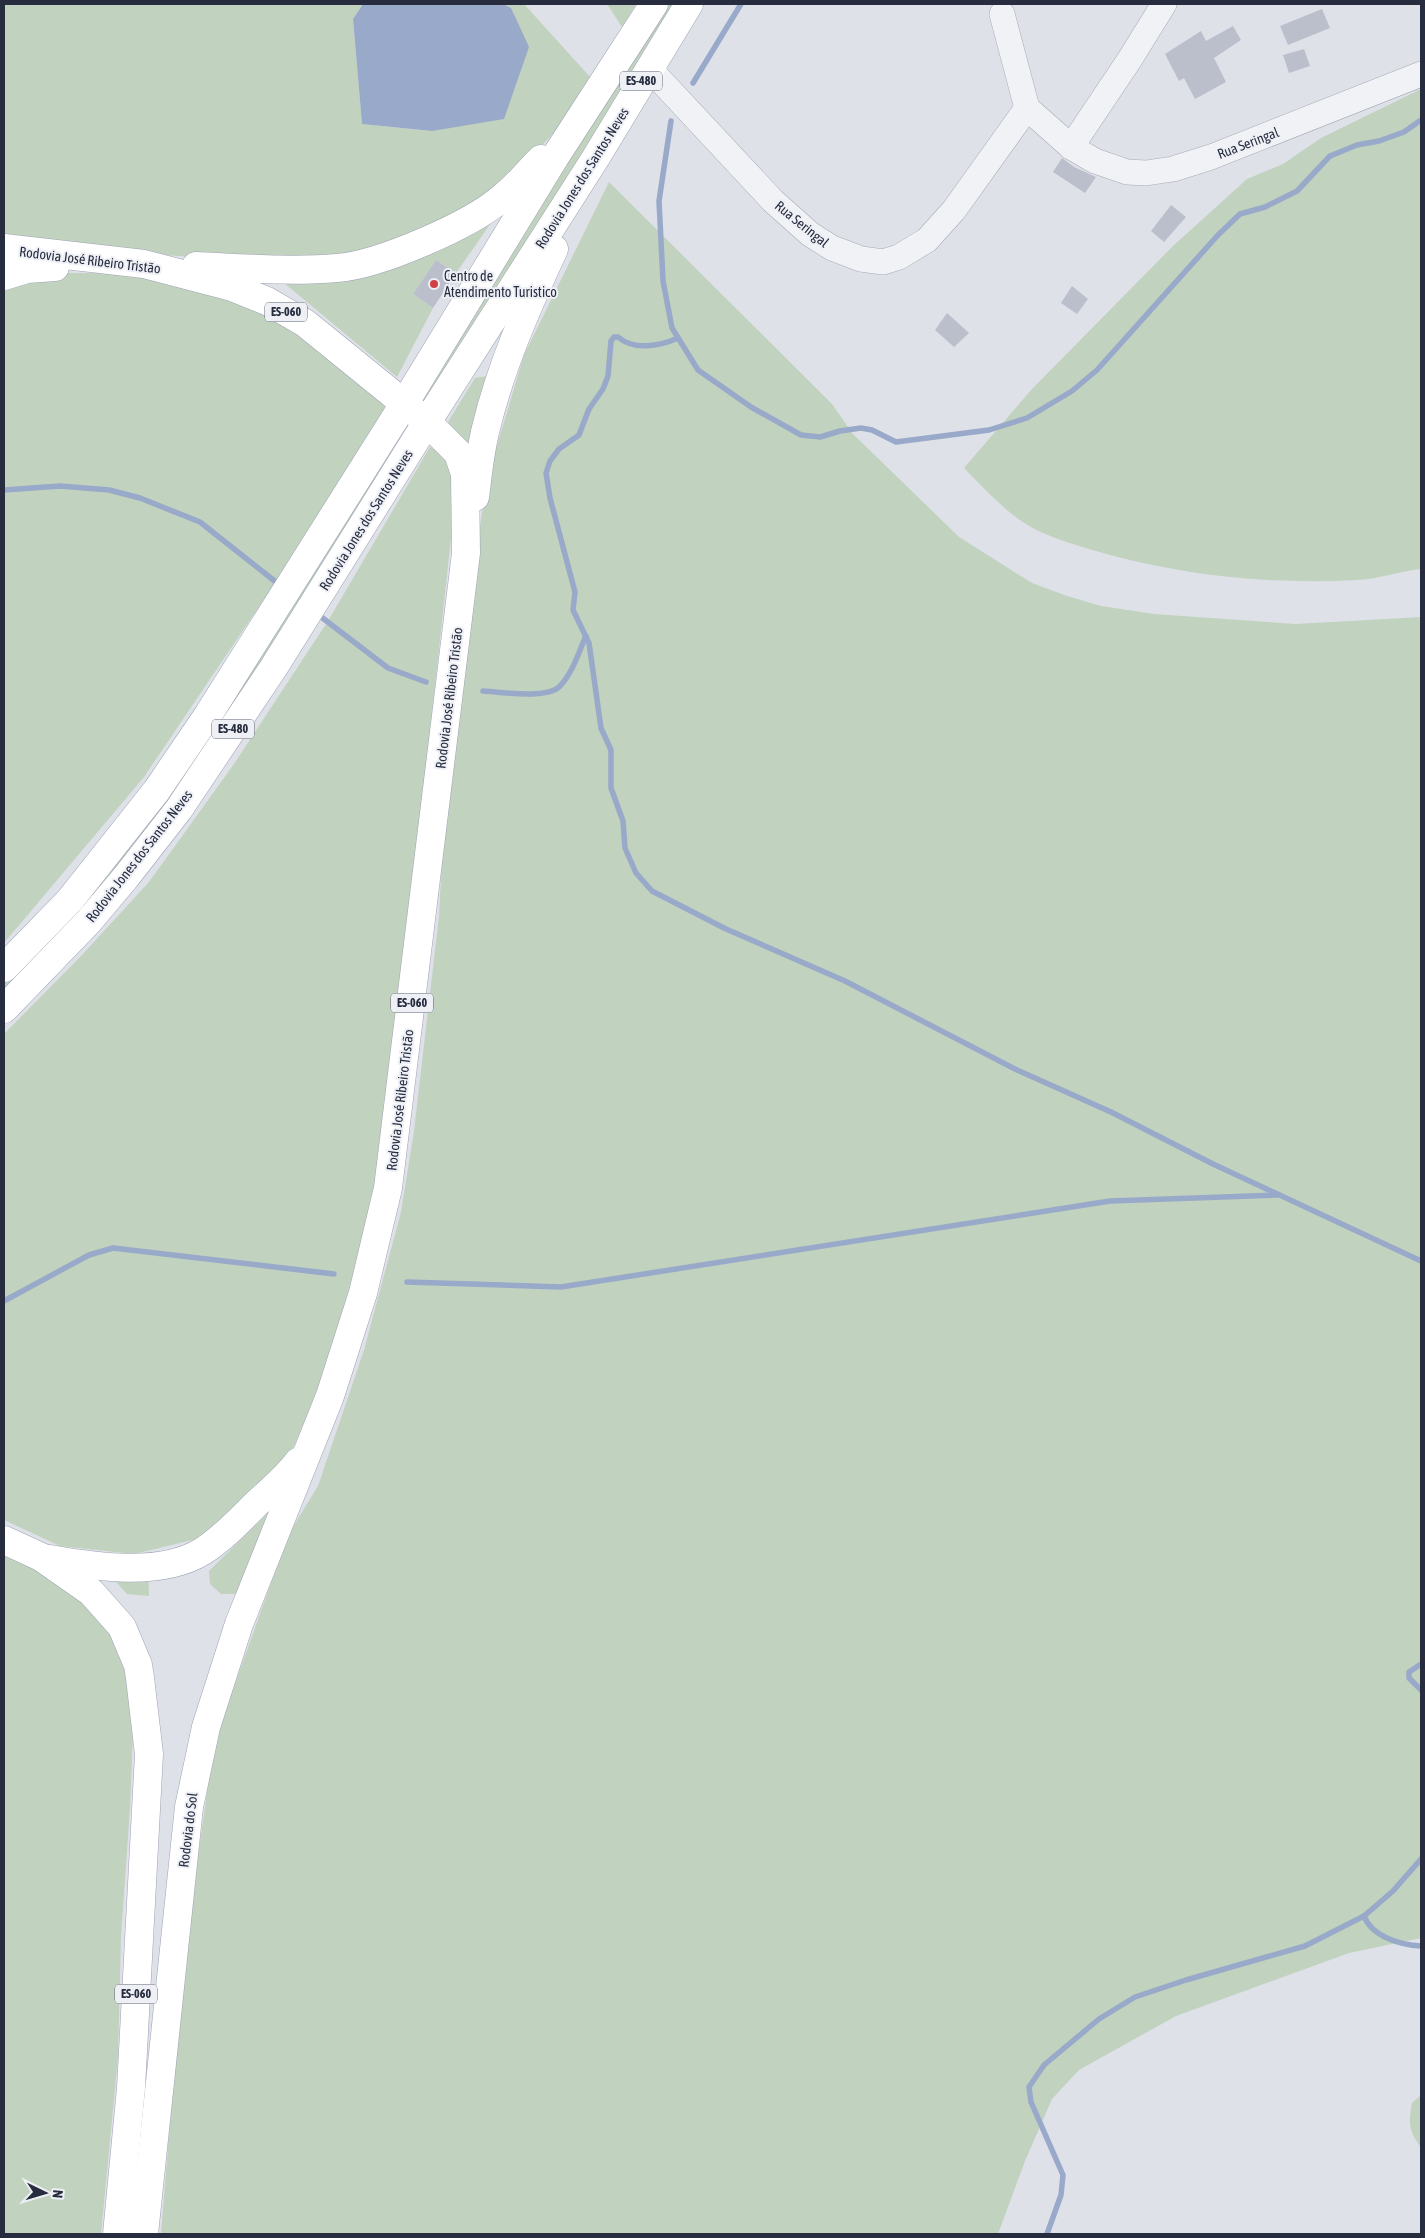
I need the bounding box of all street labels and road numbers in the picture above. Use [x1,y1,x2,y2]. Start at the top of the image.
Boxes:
road number: ES-480 [620,72,662,90]
street label: Rodovia Jones dos Santos Neves [532,105,632,251]
street label: Rua Seringal [1215,124,1281,162]
street label: Rua Seringal [772,197,832,251]
street label: Rodovia José Ribeiro Tristão [18,243,162,277]
road number: ES-060 [265,302,307,322]
street label: Rodovia Jones dos Santos Neves [316,447,416,593]
street label: Rodovia José Ribeiro Tristão [432,626,466,770]
road number: ES-480 [212,720,254,739]
street label: Rodovia Jones dos Santos Neves [82,787,196,925]
road number: ES-060 [391,994,433,1012]
street label: Rodovia José Ribeiro Tristão [383,1028,417,1172]
street label: Rodovia do Sol [175,1791,201,1868]
road number: ES-060 [115,1985,157,2004]

